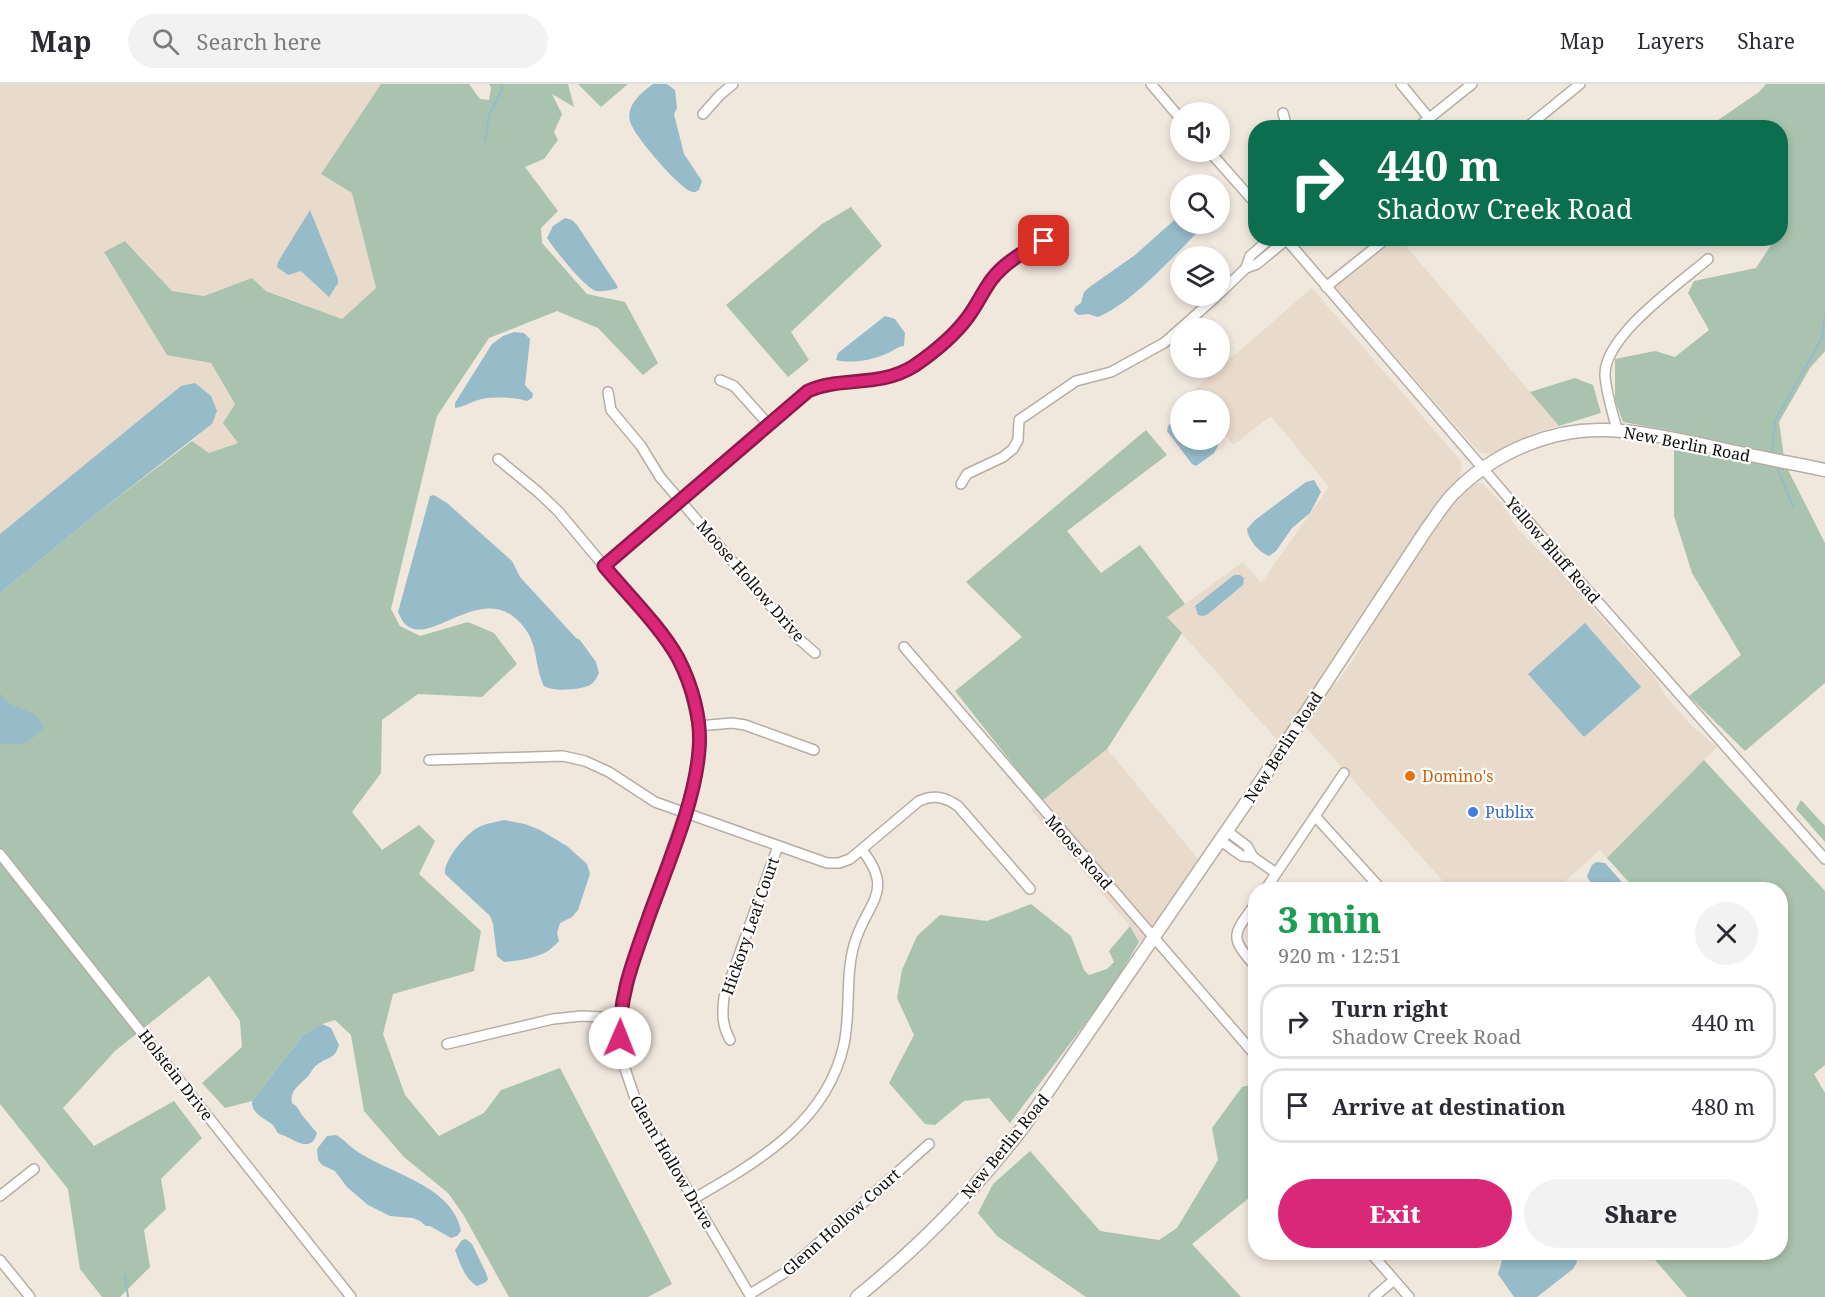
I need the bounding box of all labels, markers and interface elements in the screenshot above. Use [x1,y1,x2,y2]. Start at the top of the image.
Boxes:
search box [128,14,548,68]
text: Map [30,22,92,60]
icon: search [149,25,182,58]
text: Search here [197,26,321,56]
text: Map [1560,27,1604,55]
text: Layers [1637,27,1704,55]
text: Share [1737,27,1795,55]
map controls [1170,102,1230,450]
button: sound [1170,102,1230,162]
text: 440 m [1377,136,1501,193]
icon: right [1278,144,1356,222]
button: search [1170,174,1230,234]
text: Shadow Creek Road [1377,190,1633,227]
pin [1018,215,1069,266]
icon: arrive [1027,224,1060,257]
button: layers [1170,246,1230,306]
button: + [1170,318,1230,378]
button: − [1170,390,1230,450]
street label: New Berlin Road [1622,421,1752,467]
street label: Yellow Bluff Road [1500,491,1605,608]
street label: Moose Hollow Drive [692,515,810,647]
street label: New Berlin Road [1239,687,1327,807]
place label: Domino's [1422,765,1493,787]
marker: Domino's [1403,769,1417,783]
place label: Publix [1485,801,1535,823]
marker: Publix [1466,805,1480,819]
street label: Moose Road [1041,810,1118,894]
street label: Hickory Leaf Court [716,854,784,998]
text: 3 min [1278,895,1381,944]
button: close [1695,902,1758,965]
text: 920 m · 12:51 [1278,942,1401,969]
text: Turn right [1332,993,1448,1023]
icon: right [1281,1005,1314,1038]
position arrow [588,1006,652,1070]
text: 440 m [1692,1007,1755,1037]
text: Shadow Creek Road [1332,1023,1521,1050]
street label: Holstein Drive [133,1025,219,1125]
street label: New Berlin Road [956,1089,1054,1203]
icon: arrive [1281,1089,1314,1122]
street label: Glenn Hollow Drive [625,1091,719,1233]
text: Arrive at destination [1332,1091,1566,1121]
text: 480 m [1692,1091,1755,1121]
street label: Glenn Hollow Court [777,1163,905,1281]
button: Exit [1278,1179,1512,1248]
button: Share [1524,1179,1758,1248]

